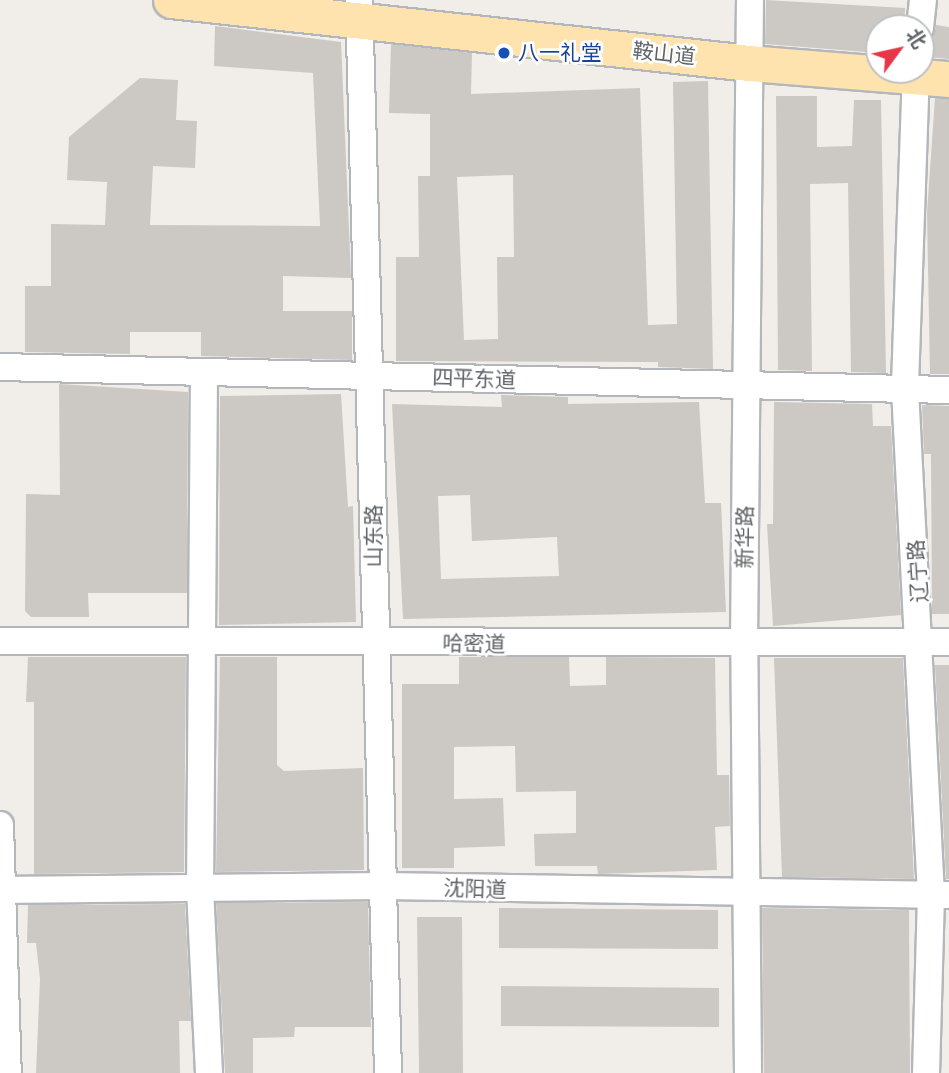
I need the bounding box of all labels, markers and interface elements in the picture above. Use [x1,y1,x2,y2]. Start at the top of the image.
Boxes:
north arrow [865,14,935,84]
text: 北 [902,24,931,53]
street label: 鞍山道 [631,38,697,70]
place label: 八一礼堂 [518,40,602,66]
marker: 八一礼堂 [496,45,512,61]
street label: 四平东道 [432,365,516,393]
street label: 山东路 [361,505,387,567]
street label: 新华路 [732,505,758,569]
street label: 辽宁路 [903,539,933,603]
street label: 哈密道 [442,631,506,657]
street label: 沈阳道 [443,875,507,903]

